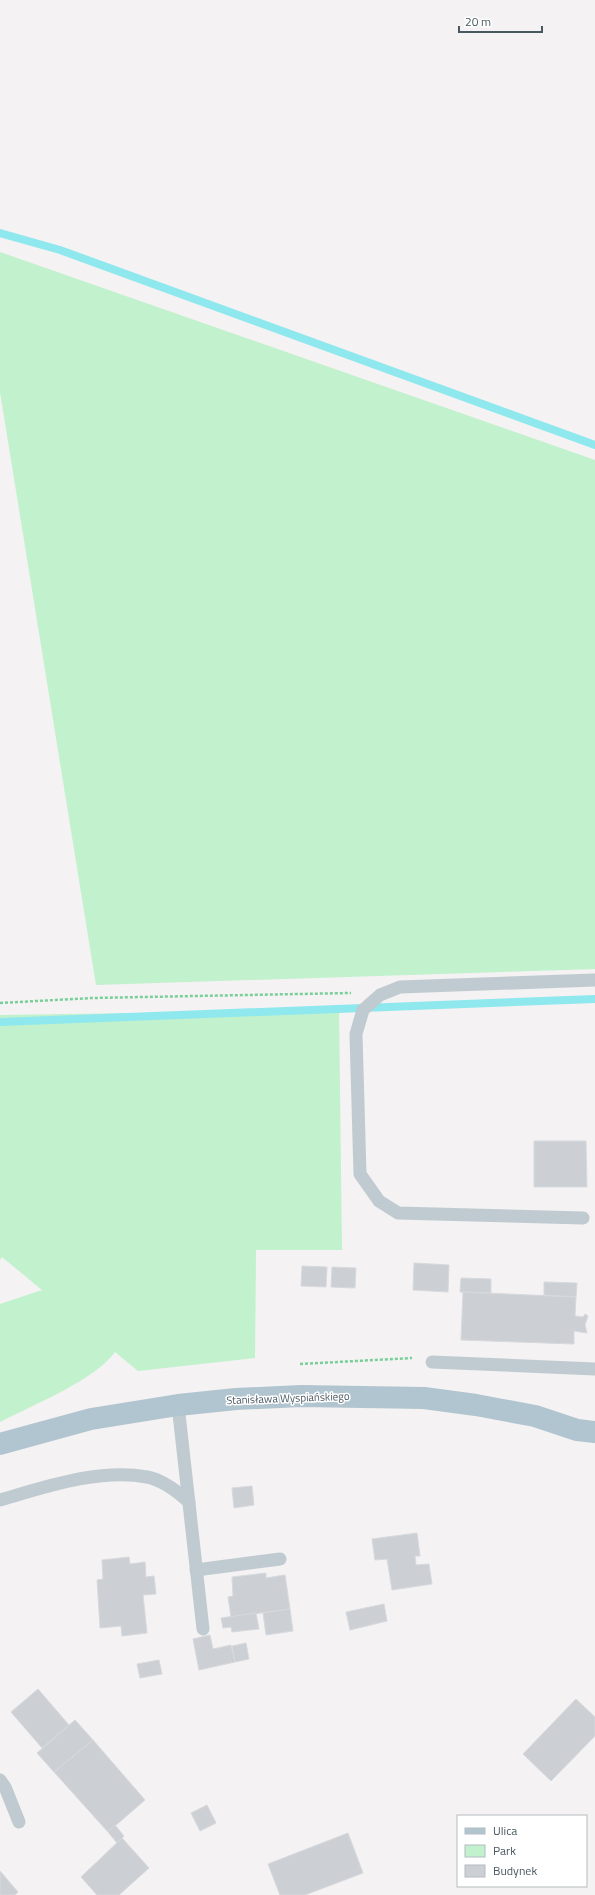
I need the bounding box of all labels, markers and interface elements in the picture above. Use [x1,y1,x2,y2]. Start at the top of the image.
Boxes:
scale bar [459,8,542,34]
text: 20 m [465,12,491,31]
street label: Stanisława Wyspiańskiego [226,1388,350,1408]
legend [457,1815,587,1887]
text: Ulica [493,1821,517,1840]
text: Park [493,1841,516,1860]
text: Budynek [493,1861,537,1880]

